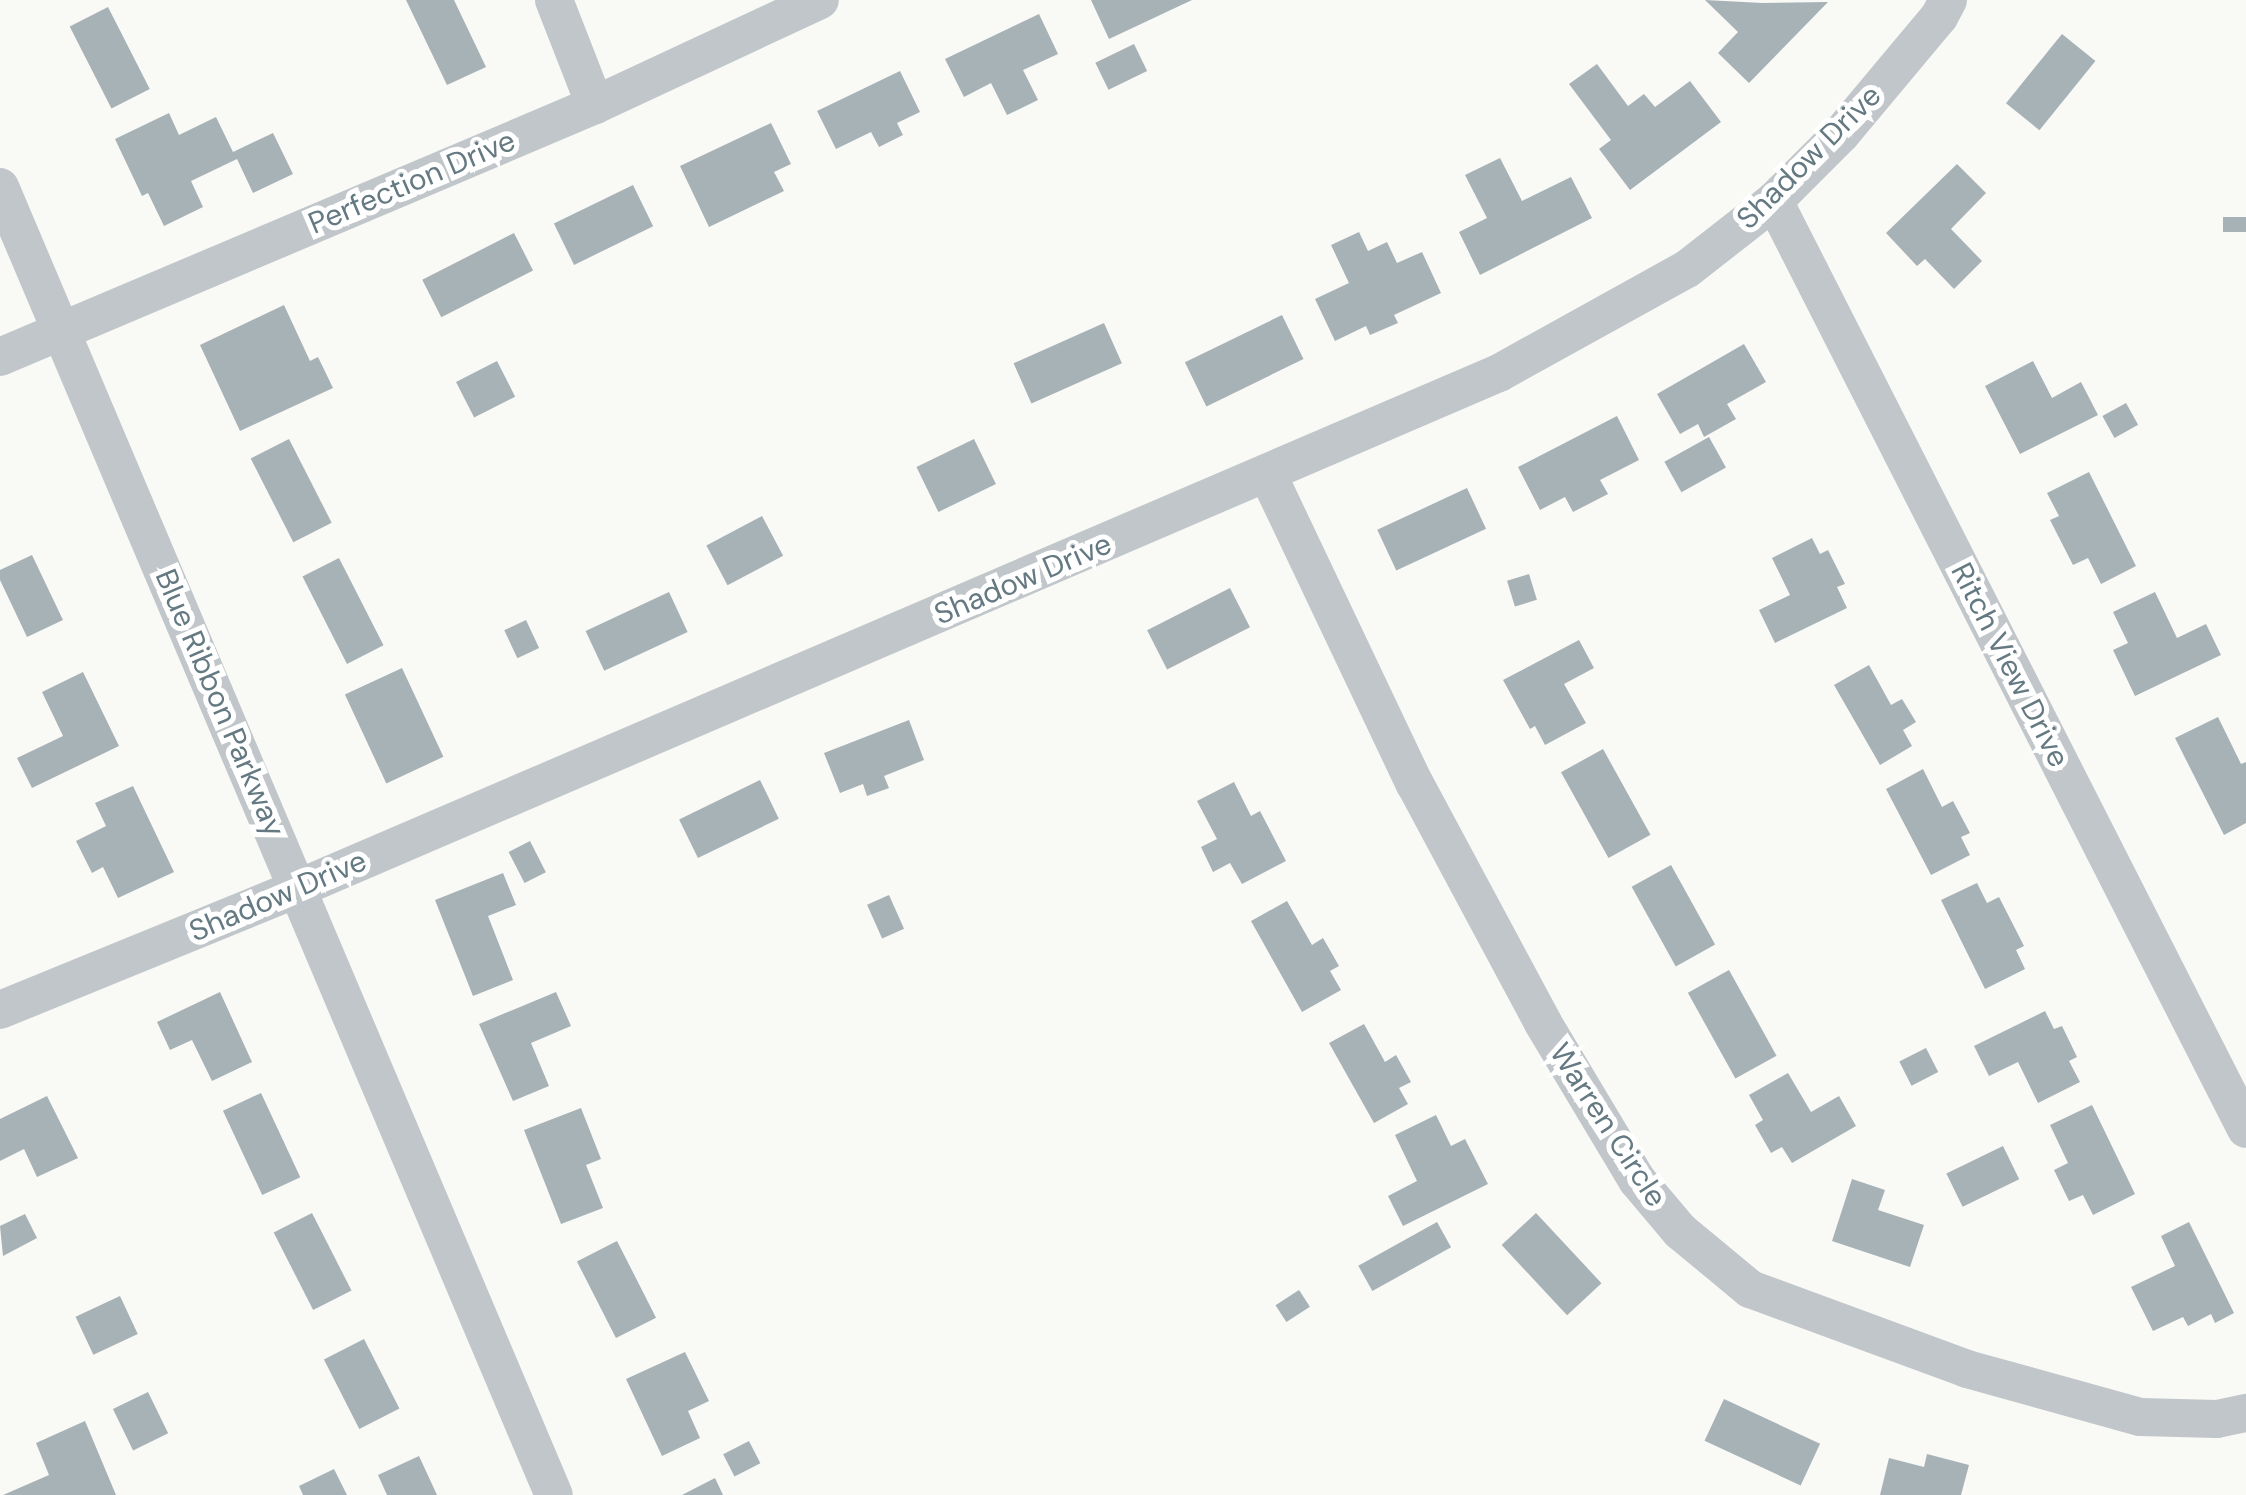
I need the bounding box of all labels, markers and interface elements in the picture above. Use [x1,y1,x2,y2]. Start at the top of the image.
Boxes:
street label: Shadow Drive [1729,77,1889,237]
street label: Perfection Drive [303,122,521,242]
street label: Shadow Drive [929,526,1117,632]
street label: Ritch View Drive [1943,557,2077,773]
street label: Blue Ribbon Parkway [147,564,293,842]
street label: Shadow Drive [184,843,372,949]
street label: Warren Circle [1542,1036,1674,1214]

